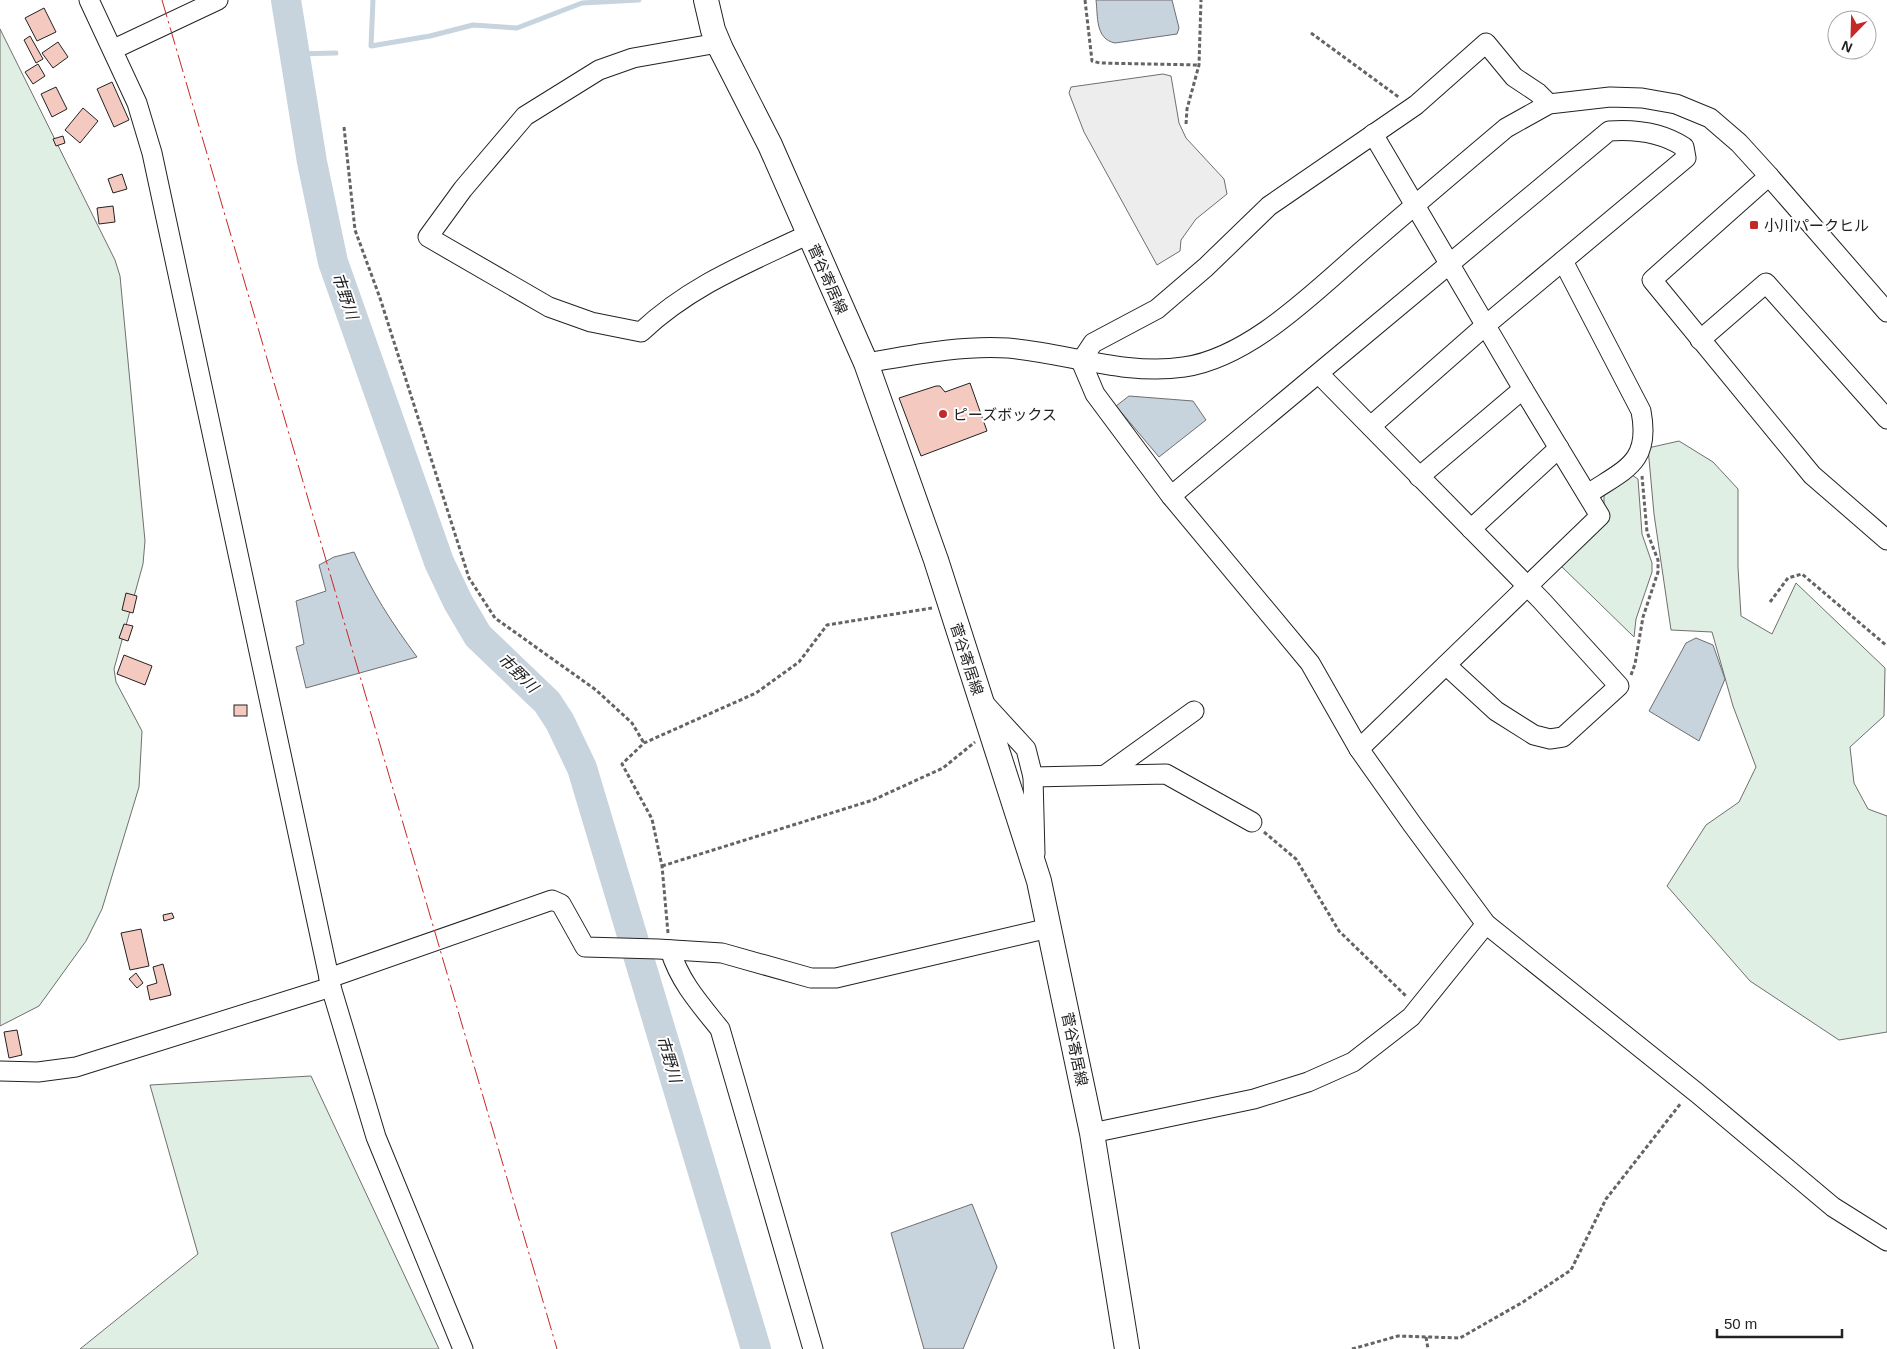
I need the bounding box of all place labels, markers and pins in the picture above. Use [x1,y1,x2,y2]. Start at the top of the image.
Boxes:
place label: 小川パークヒル [1764,217,1869,234]
marker: 小川パークヒル [1748,219,1760,231]
place label: ピーズボックス [953,406,1057,423]
marker: ピーズボックス [937,408,949,420]

